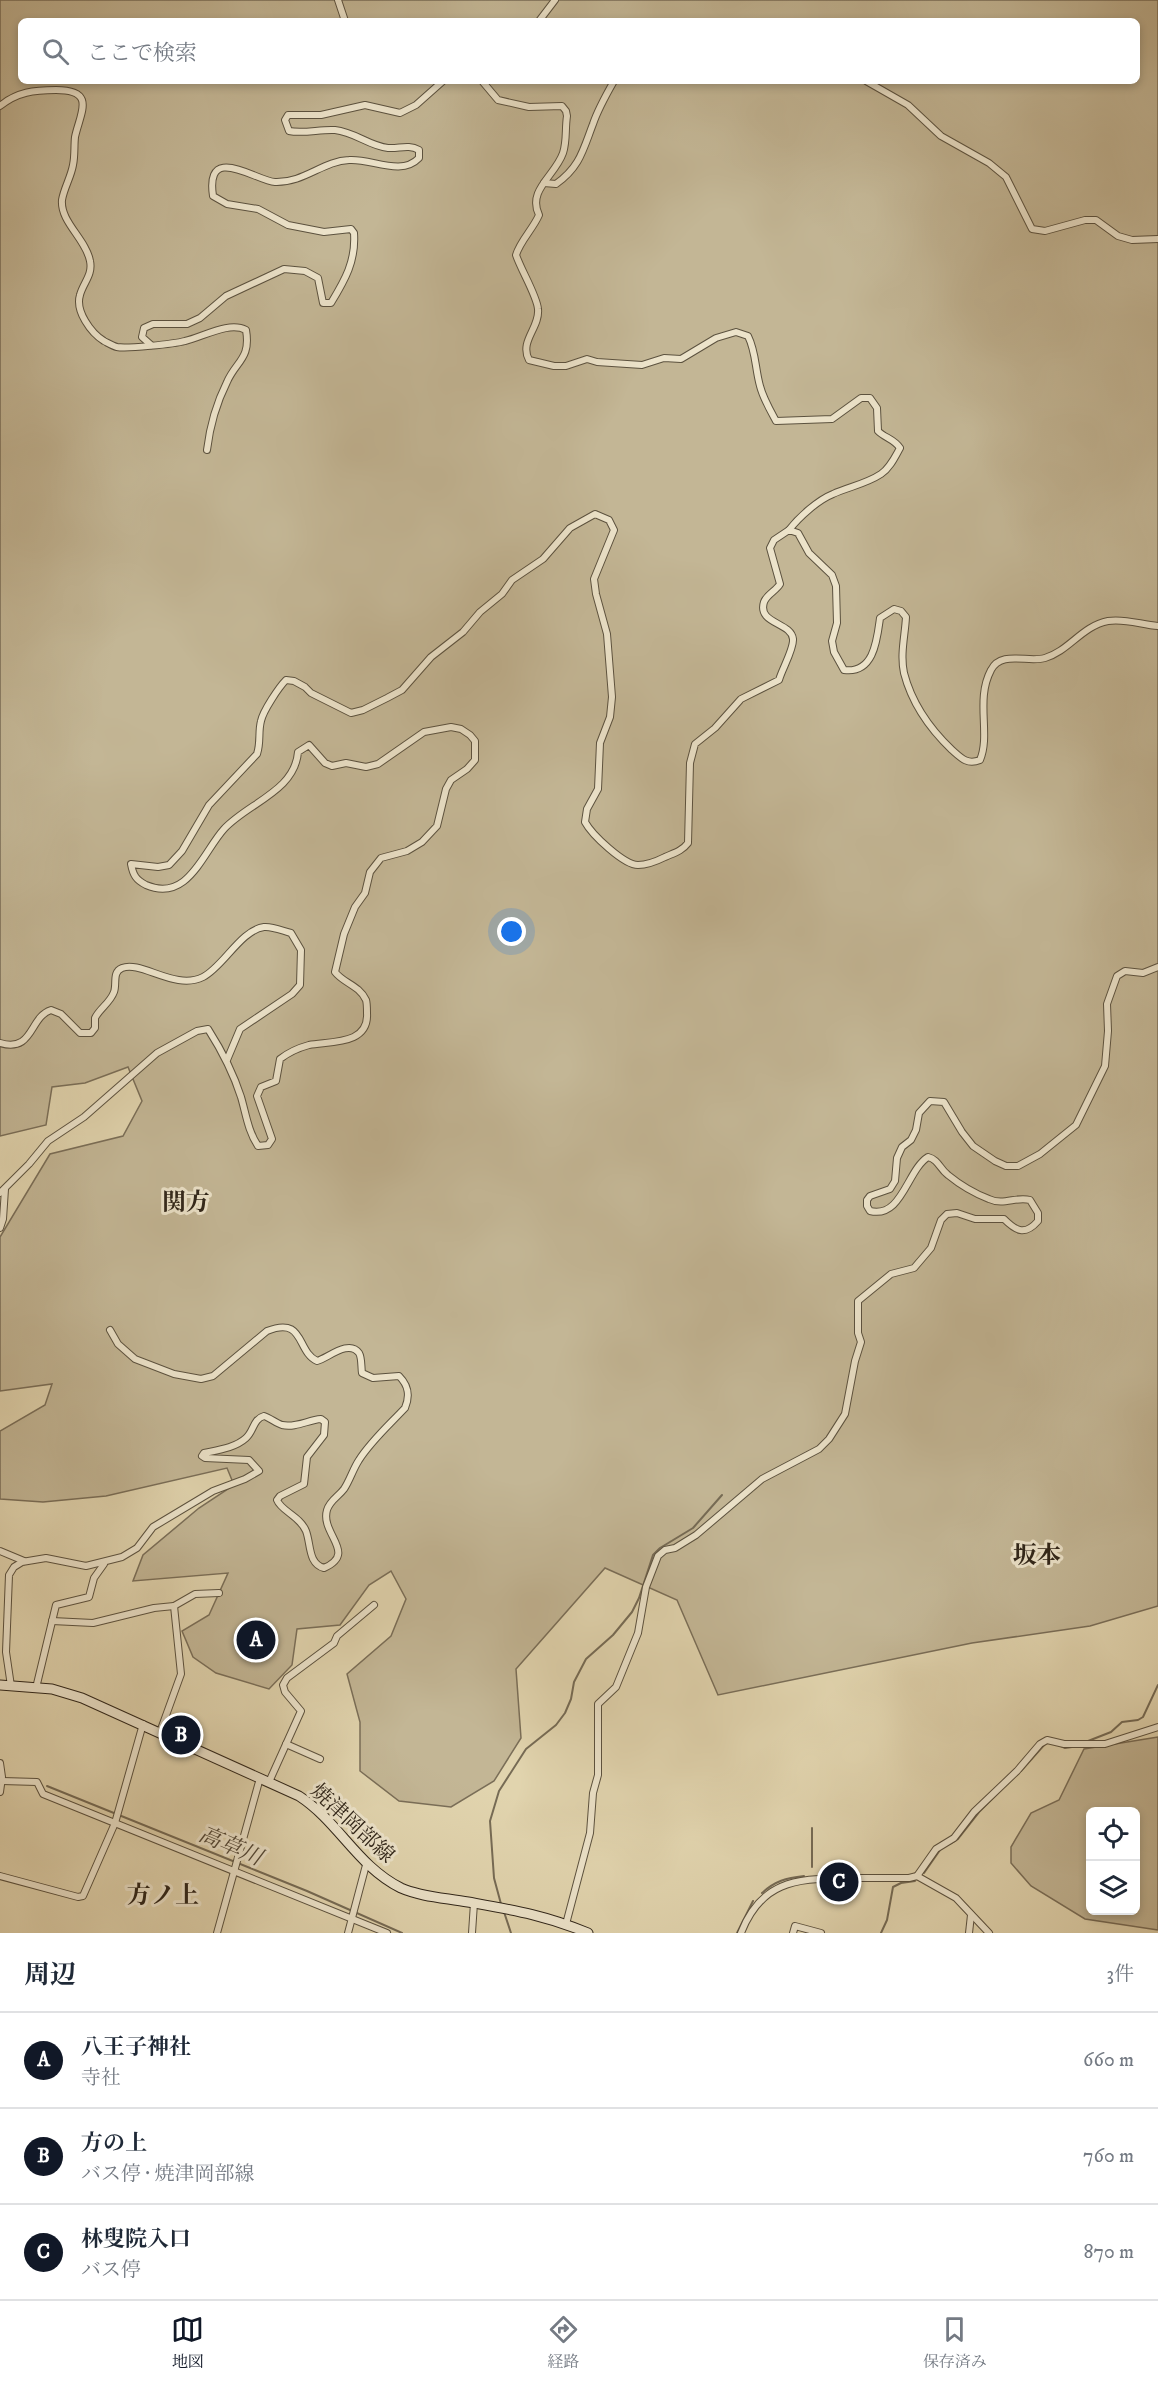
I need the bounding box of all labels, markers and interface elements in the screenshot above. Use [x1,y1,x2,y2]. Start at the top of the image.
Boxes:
search box [18,18,1140,84]
icon: search [39,35,72,68]
text: ここで検索 [87,40,197,67]
your location [497,917,526,946]
district label: 関方 [162,1188,210,1218]
district label: 坂本 [1013,1541,1061,1571]
pin: A [236,1618,276,1662]
pin: B [162,1712,201,1758]
street label: 焼津岡部線 [305,1778,400,1869]
map controls [1086,1807,1140,1915]
button: locate [1086,1807,1140,1861]
water label: 高草川 [195,1821,268,1872]
pin: C [820,1860,858,1904]
button: layers [1086,1861,1140,1915]
district label: 方ノ上 [127,1881,199,1911]
text: 周辺 [24,1959,76,1992]
text: 3件 [1107,1962,1134,1987]
text: 八王子神社 [81,2034,191,2061]
text: A [37,2048,50,2073]
text: 660 m [1083,2048,1134,2073]
text: 寺社 [81,2066,121,2091]
text: 方の上 [81,2130,147,2157]
text: B [37,2144,50,2169]
text: 760 m [1083,2144,1134,2169]
text: バス停 · 焼津岡部線 [81,2162,254,2187]
text: 林叟院入口 [81,2226,191,2253]
text: C [37,2240,50,2265]
text: 870 m [1083,2240,1134,2265]
text: バス停 [81,2258,141,2283]
tab: 地図 [171,2313,204,2372]
tab: 経路 [547,2313,580,2372]
tab: 保存済み [923,2313,987,2372]

